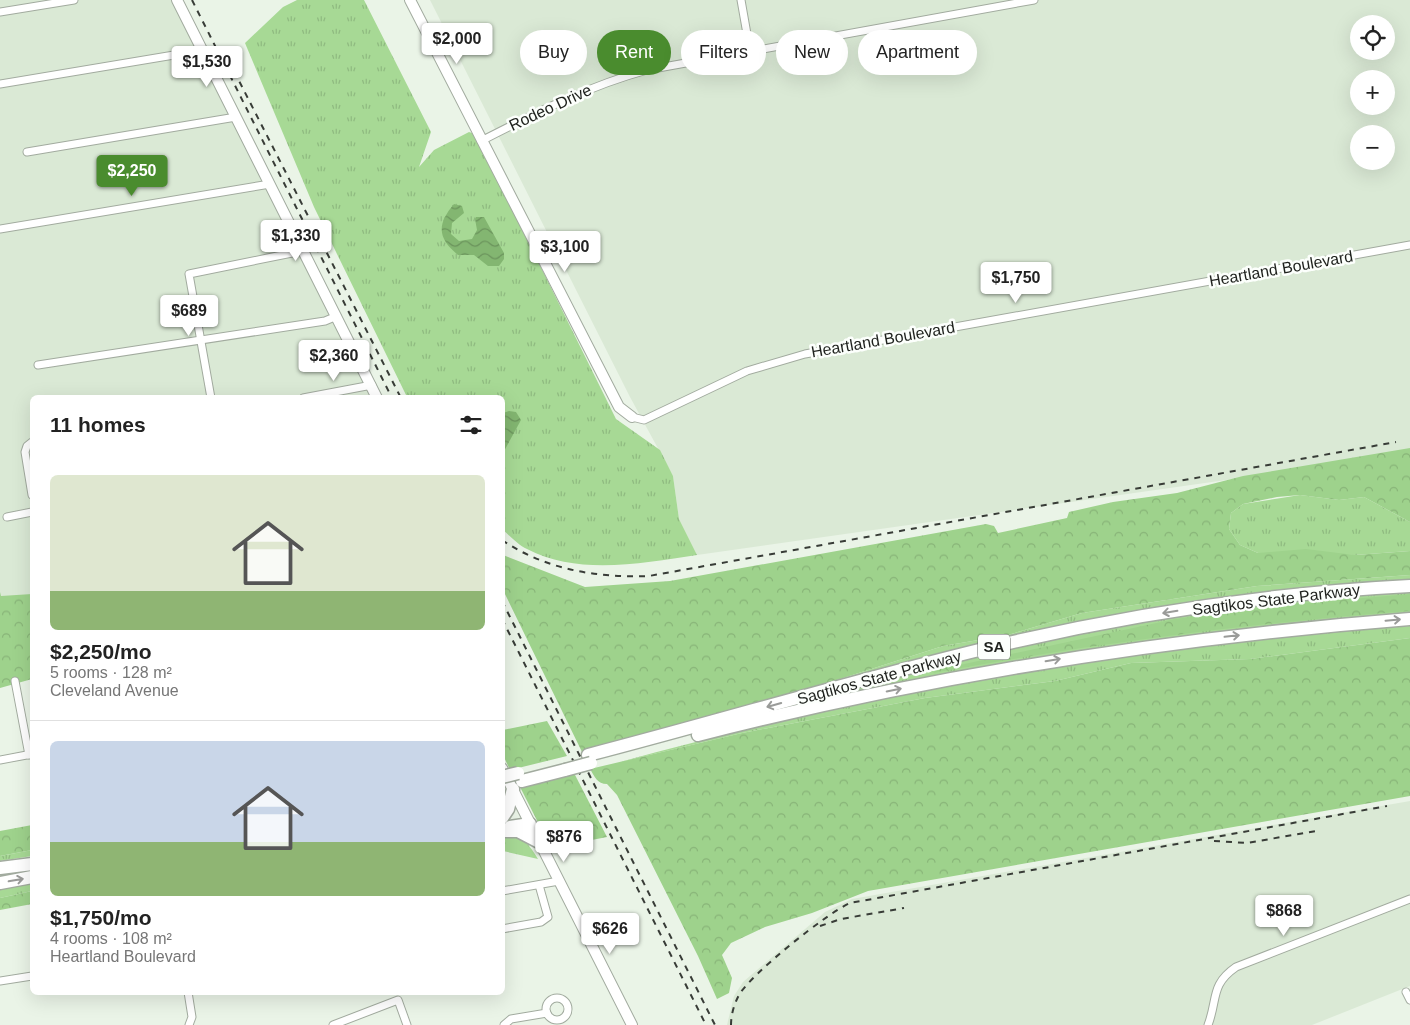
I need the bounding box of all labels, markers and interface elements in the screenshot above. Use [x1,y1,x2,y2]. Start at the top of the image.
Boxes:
map controls [1350,15,1395,170]
button: locate [1350,15,1395,60]
pin: $2,000 [416,22,498,65]
text: $2,000 [433,30,481,47]
chip: Buy [520,30,587,75]
chip: Rent [597,30,671,75]
chip: Filters [681,30,766,75]
chip: New [776,30,848,75]
chip: Apartment [858,30,977,75]
pin: $1,530 [166,46,248,88]
text: $1,530 [183,53,231,70]
button: + [1350,70,1395,115]
street label: Rodeo Drive [506,81,594,134]
button: − [1350,125,1395,170]
pin: $2,250 [91,154,173,197]
text: $2,250 [108,162,156,179]
pin: $1,330 [255,220,337,262]
text: $1,330 [272,227,320,244]
pin: $3,100 [524,230,606,273]
text: $3,100 [541,238,589,255]
street label: Heartland Boulevard [1208,247,1354,290]
pin: $1,750 [975,262,1057,304]
text: $1,750 [992,269,1040,286]
pin: $689 [159,294,219,337]
text: $689 [171,302,207,319]
street label: Heartland Boulevard [810,318,956,361]
pin: $2,360 [293,340,375,382]
text: $2,360 [310,347,358,364]
icon: filters [457,411,485,439]
text: 11 homes [50,413,146,436]
icon: home [223,508,313,598]
street label: Sagtikos State Parkway [1191,581,1361,618]
one-way arrow [1163,608,1179,618]
one-way arrow [1385,616,1401,625]
one-way arrow [1223,631,1239,641]
road number: SA [978,634,1010,660]
text: $2,250/mo [50,640,152,663]
street label: Sagtikos State Parkway [795,647,963,708]
one-way arrow [1045,655,1061,665]
text: 5 rooms · 128 m² [50,664,172,681]
text: Cleveland Avenue [50,682,179,699]
one-way arrow [885,684,901,694]
one-way arrow [766,701,782,711]
icon: home [223,773,313,863]
pin: $876 [534,820,594,863]
text: $876 [546,828,582,845]
one-way arrow [8,875,24,885]
pin: $868 [1254,894,1314,937]
text: $868 [1266,902,1302,919]
text: $1,750/mo [50,906,152,929]
pin: $626 [580,912,640,955]
text: $626 [592,920,628,937]
text: 4 rooms · 108 m² [50,930,172,947]
text: Heartland Boulevard [50,948,196,965]

